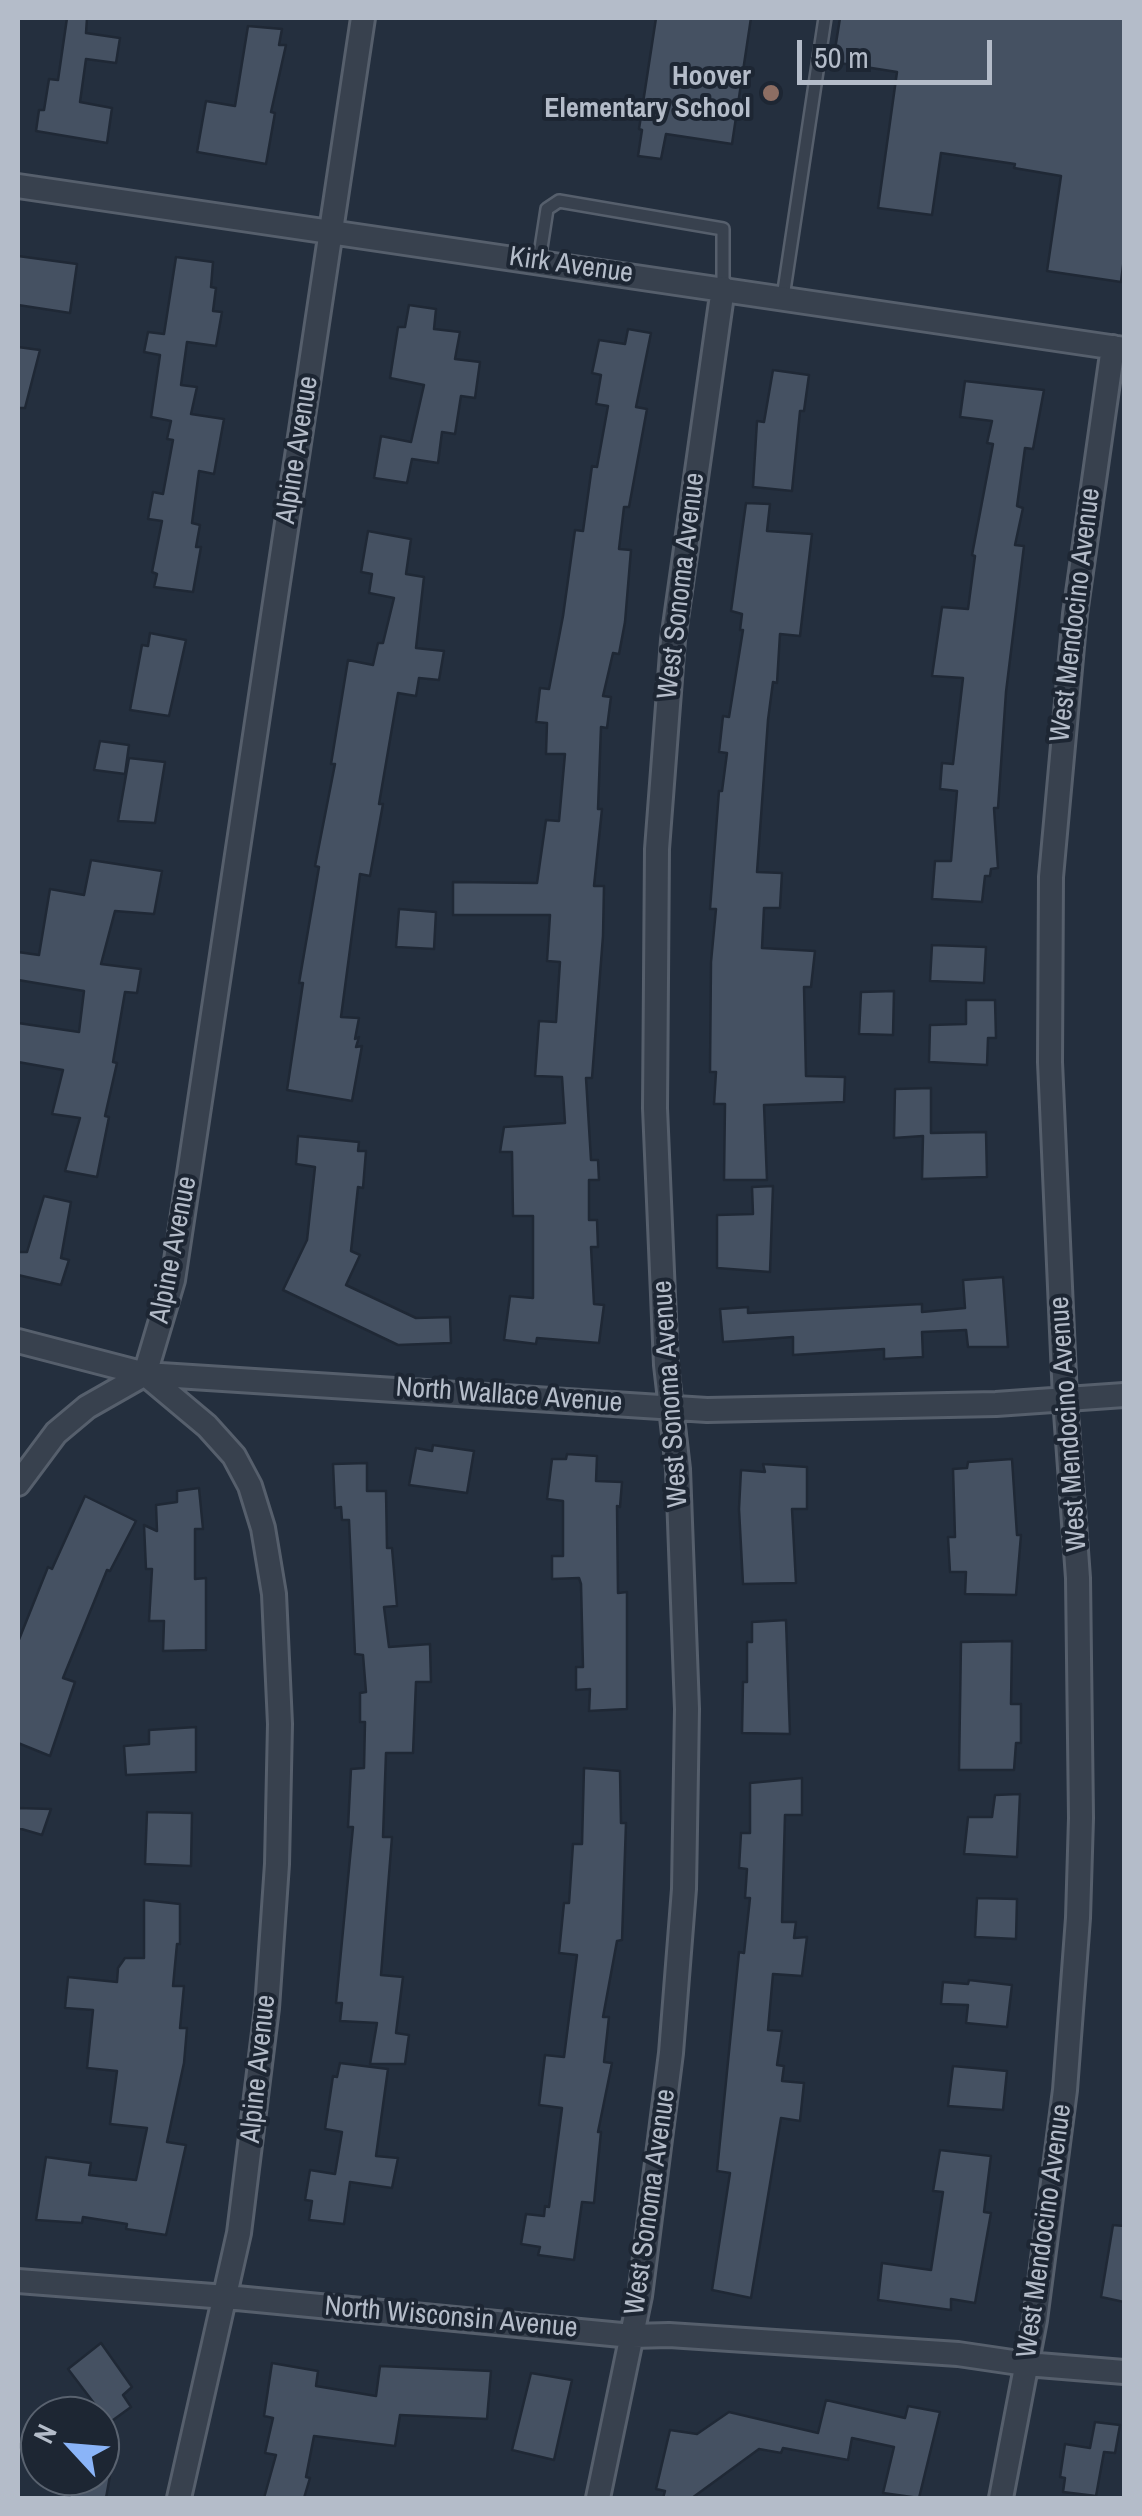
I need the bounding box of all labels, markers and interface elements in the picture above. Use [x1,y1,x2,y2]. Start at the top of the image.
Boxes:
scale bar [802,20,997,82]
text: 50 m [814,37,869,77]
place label: Hoover Elementary School [544,60,751,126]
marker: Hoover Elementary School [760,82,782,104]
street label: Kirk Avenue [507,241,635,291]
street label: Alpine Avenue [270,374,326,526]
street label: West Sonoma Avenue [651,471,713,701]
street label: West Mendocino Avenue [1044,486,1108,744]
street label: Alpine Avenue [143,1174,205,1326]
street label: West Sonoma Avenue [646,1279,696,1509]
street label: West Mendocino Avenue [1043,1295,1095,1553]
street label: North Wallace Avenue [395,1371,623,1421]
street label: Alpine Avenue [235,1993,283,2145]
street label: West Sonoma Avenue [619,2087,683,2317]
street label: West Mendocino Avenue [1011,2102,1079,2360]
street label: North Wisconsin Avenue [323,2290,579,2346]
north arrow [20,2396,120,2496]
text: N [24,2418,66,2450]

